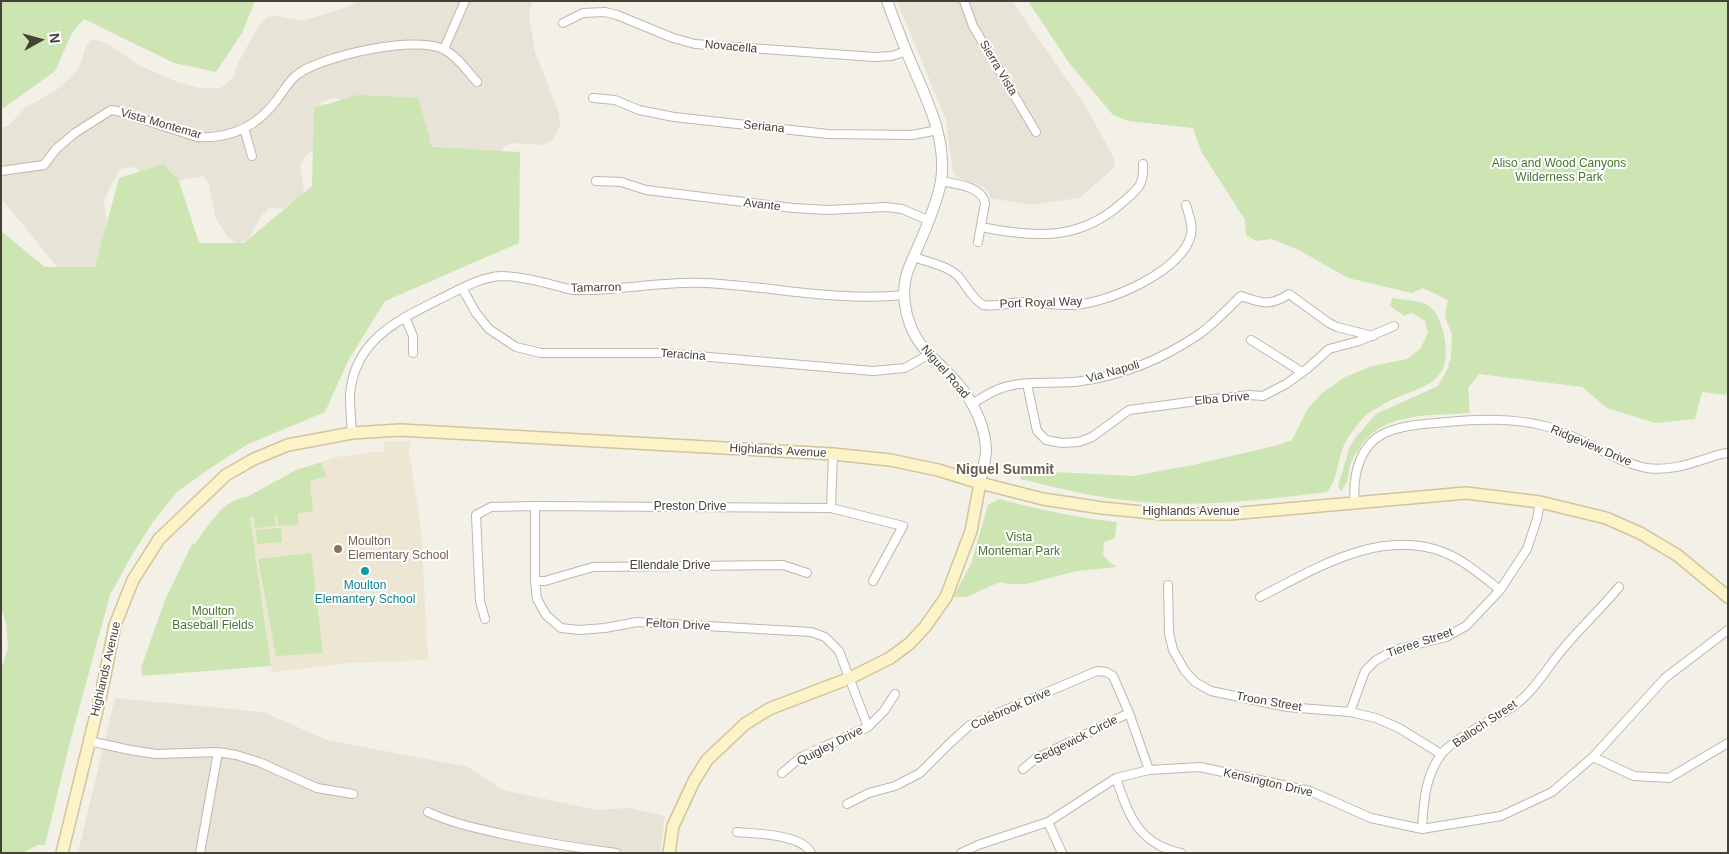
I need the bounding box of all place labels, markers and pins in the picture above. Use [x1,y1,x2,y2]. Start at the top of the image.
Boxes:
place label: Moulton Elementary School [348,535,449,563]
marker: Moulton Elementary School [332,543,344,555]
marker: Moulton Elemantery School [359,565,371,577]
place label: Moulton Elemantery School [315,579,415,607]

